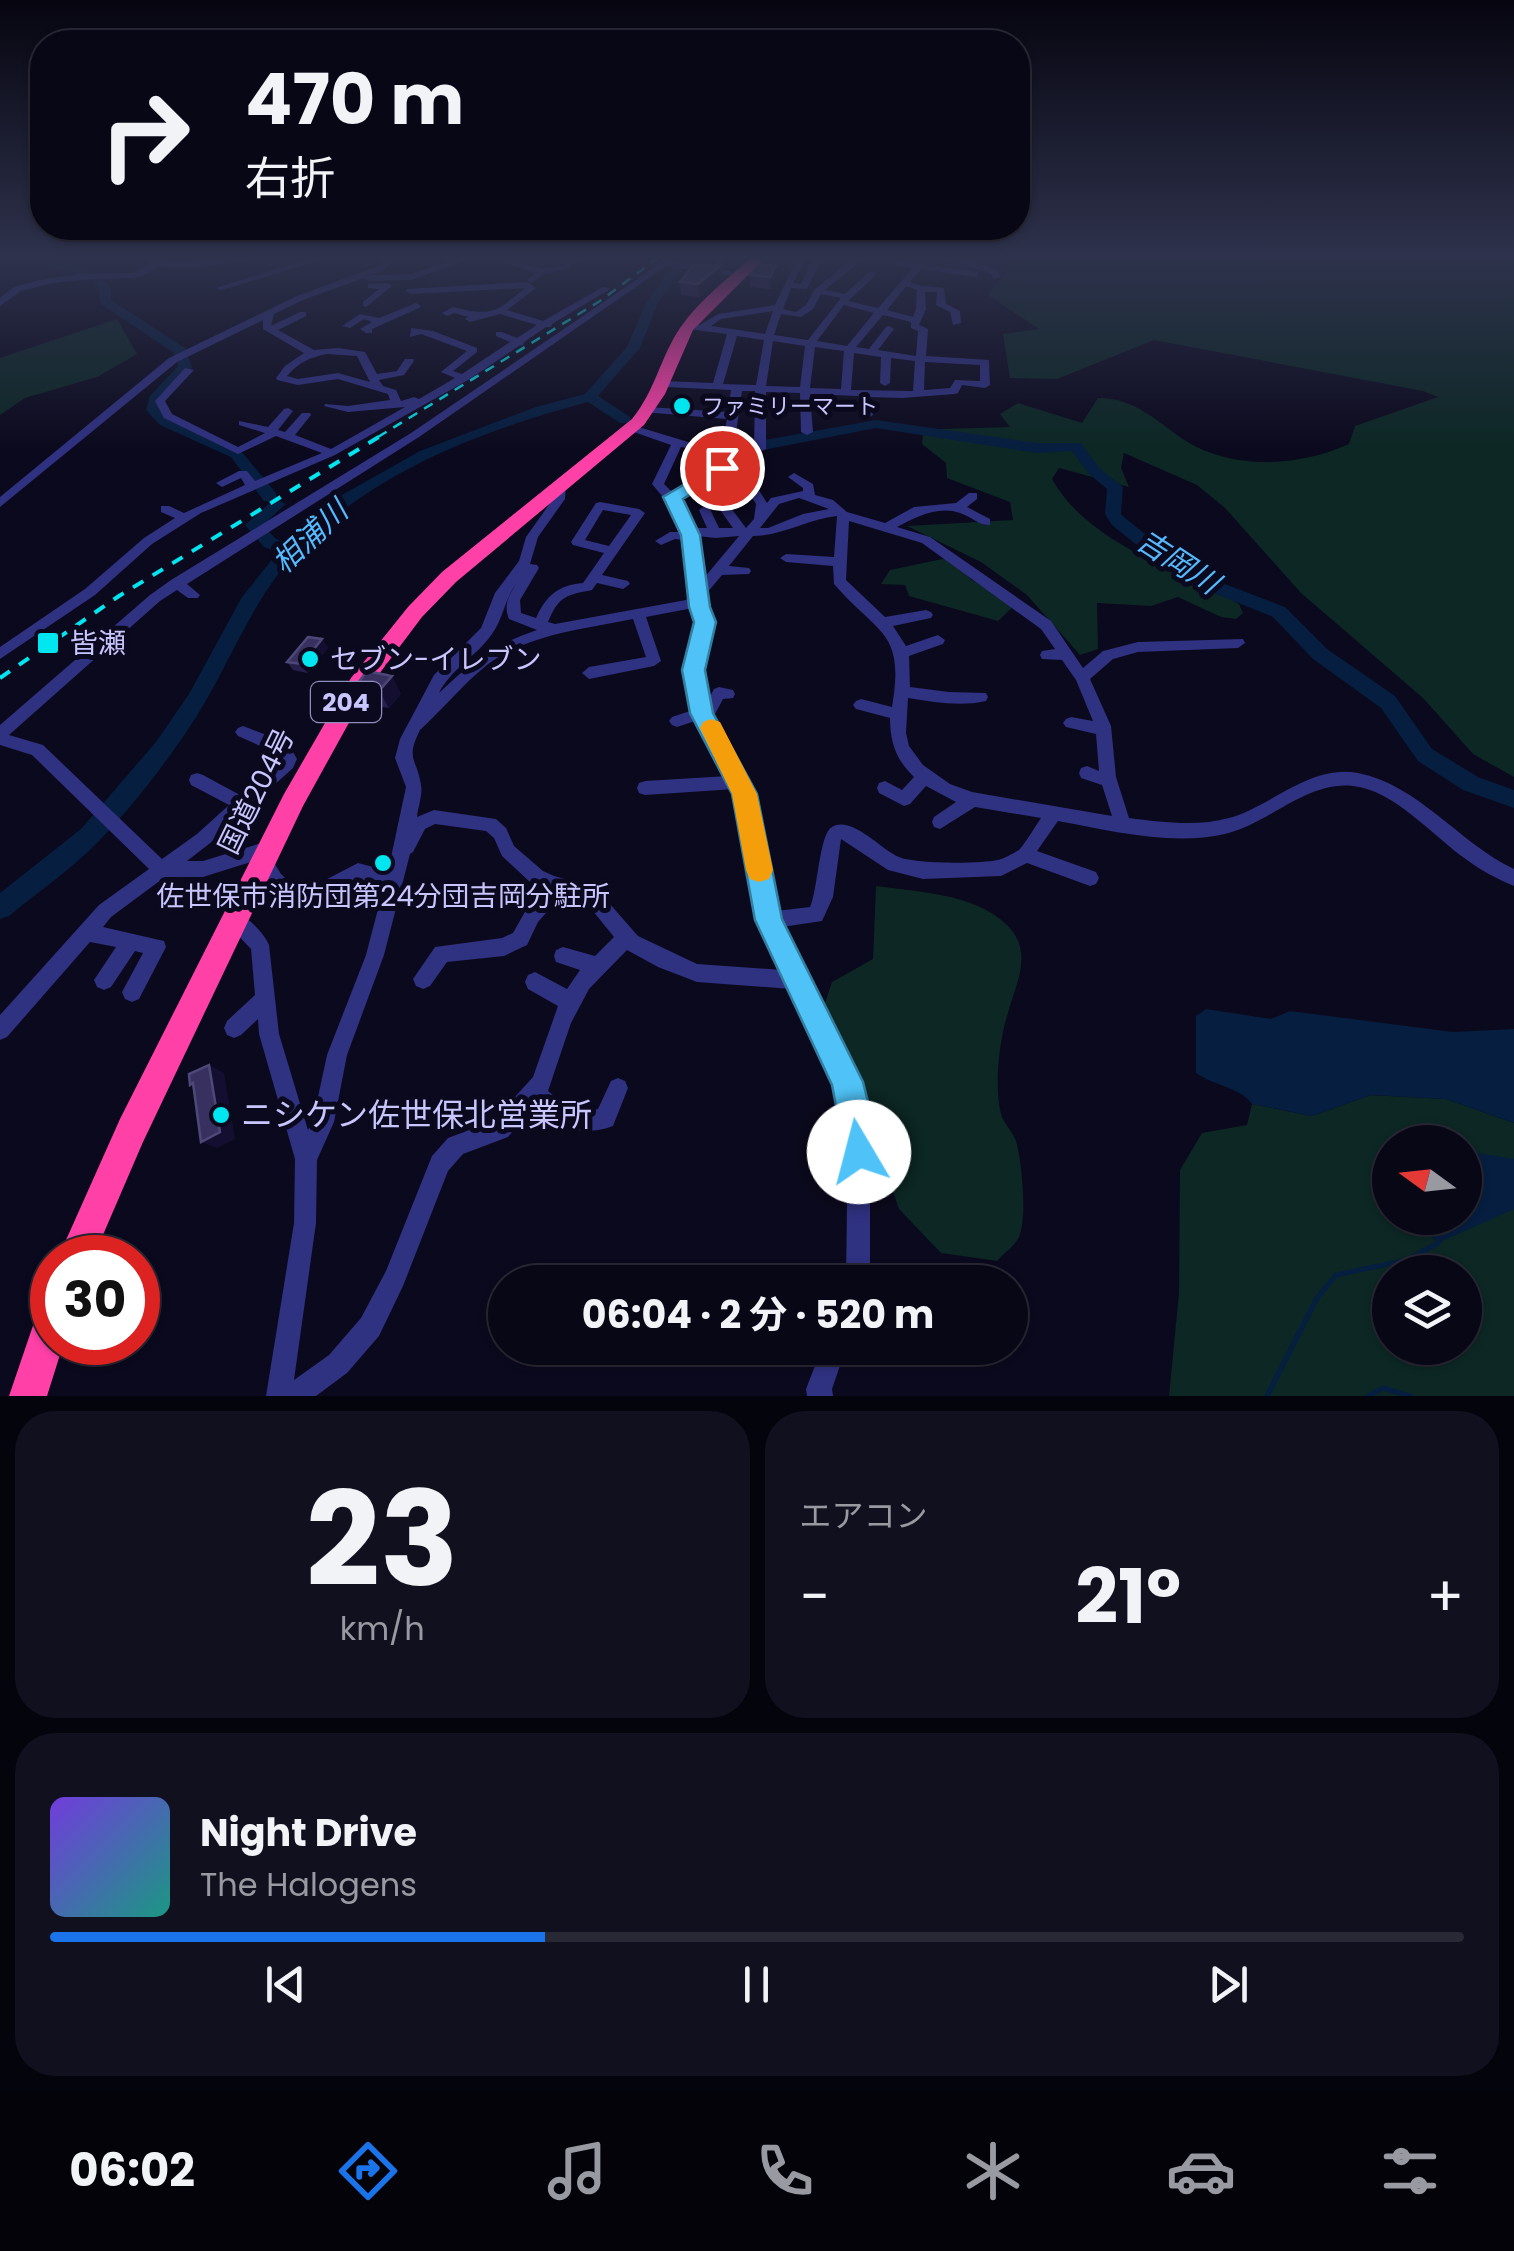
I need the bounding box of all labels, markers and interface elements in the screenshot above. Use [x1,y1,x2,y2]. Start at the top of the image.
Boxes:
text: 470 m [245,50,464,149]
icon: right [80,70,210,200]
text: 右折 [245,147,335,210]
place label: ファミリーマート [702,391,878,422]
marker: ファミリーマート [671,395,693,417]
pin [680,426,765,511]
icon: arrive [695,441,750,496]
water label: 相浦川 [262,488,359,583]
water label: 吉岡川 [1129,519,1230,606]
place label: 皆瀬 [70,624,126,663]
marker: 皆瀬 [35,630,61,656]
place label: セブン-イレブン [330,640,541,679]
marker: セブン-イレブン [299,648,321,670]
road number: 204 [311,682,381,722]
street label: 国道204号 [209,722,304,861]
marker: 佐世保市消防団第24分団吉岡分駐所 [372,852,394,874]
place label: 佐世保市消防団第24分団吉岡分駐所 [156,877,610,916]
place label: ニシケン佐世保北営業所 [241,1092,592,1137]
position arrow [807,1100,911,1204]
marker: ニシケン佐世保北営業所 [210,1104,232,1126]
north arrow [1372,1125,1482,1235]
map controls [1372,1125,1482,1365]
speed limit sign: 30 [30,1235,160,1365]
button: layers [1372,1255,1482,1365]
text: 06:04 · 2 分 · 520 m [582,1288,934,1341]
text: 23 [306,1448,459,1631]
text: エアコン [800,1493,928,1538]
text: 21° [1075,1544,1181,1649]
text: − [800,1558,830,1635]
text: + [1426,1558,1464,1635]
text: km/h [340,1606,425,1651]
text: Night Drive [200,1806,417,1859]
text: The Halogens [200,1862,417,1907]
icon: previous [258,1957,313,2012]
icon: pause [729,1957,784,2012]
icon: next [1201,1957,1256,2012]
icon: directions [333,2136,403,2206]
icon: music [542,2136,612,2206]
icon: phone [750,2136,820,2206]
icon: climate [958,2136,1028,2206]
icon: car [1166,2136,1236,2206]
icon: filters [1375,2136,1445,2206]
text: 06:02 [69,2139,195,2202]

